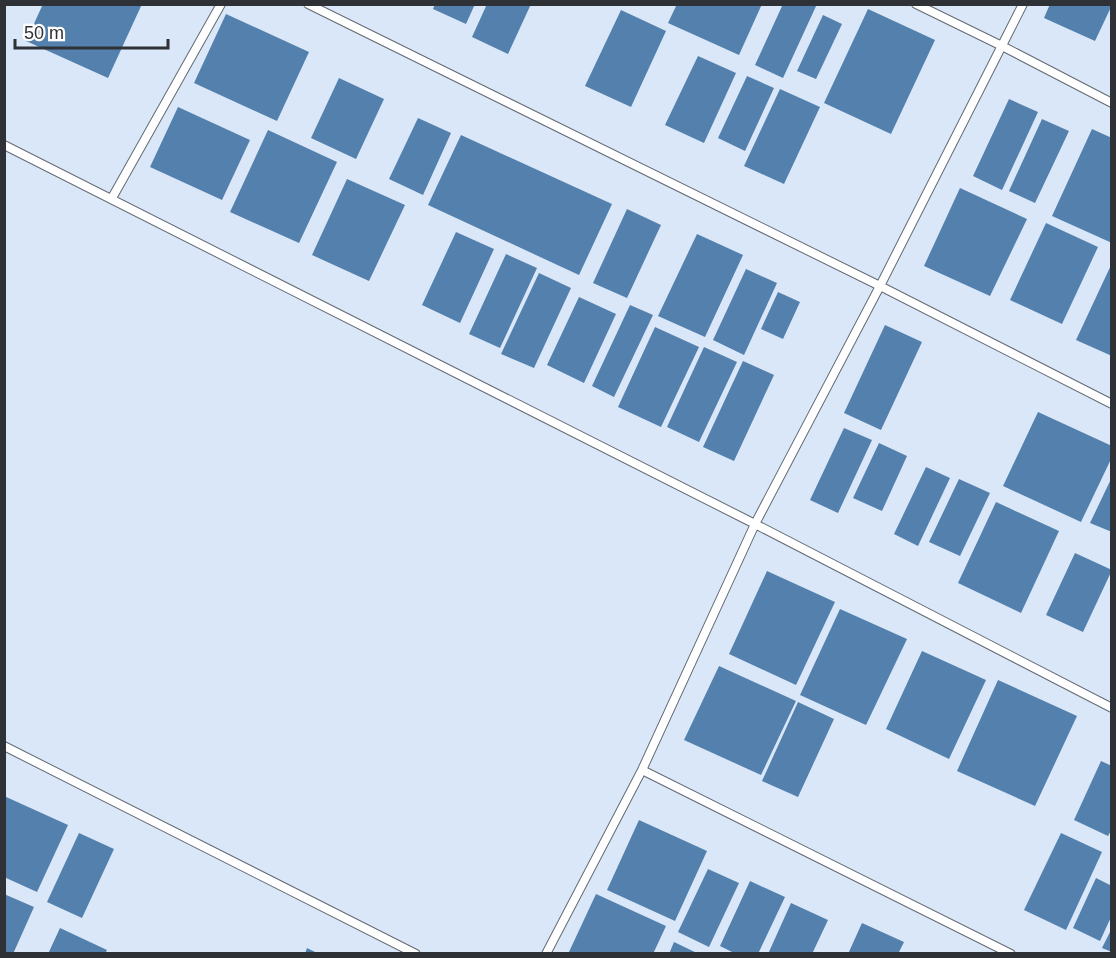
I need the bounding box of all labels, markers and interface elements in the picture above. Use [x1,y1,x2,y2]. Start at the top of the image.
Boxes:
scale bar [15,12,168,50]
text: 50 m [24,23,64,43]

